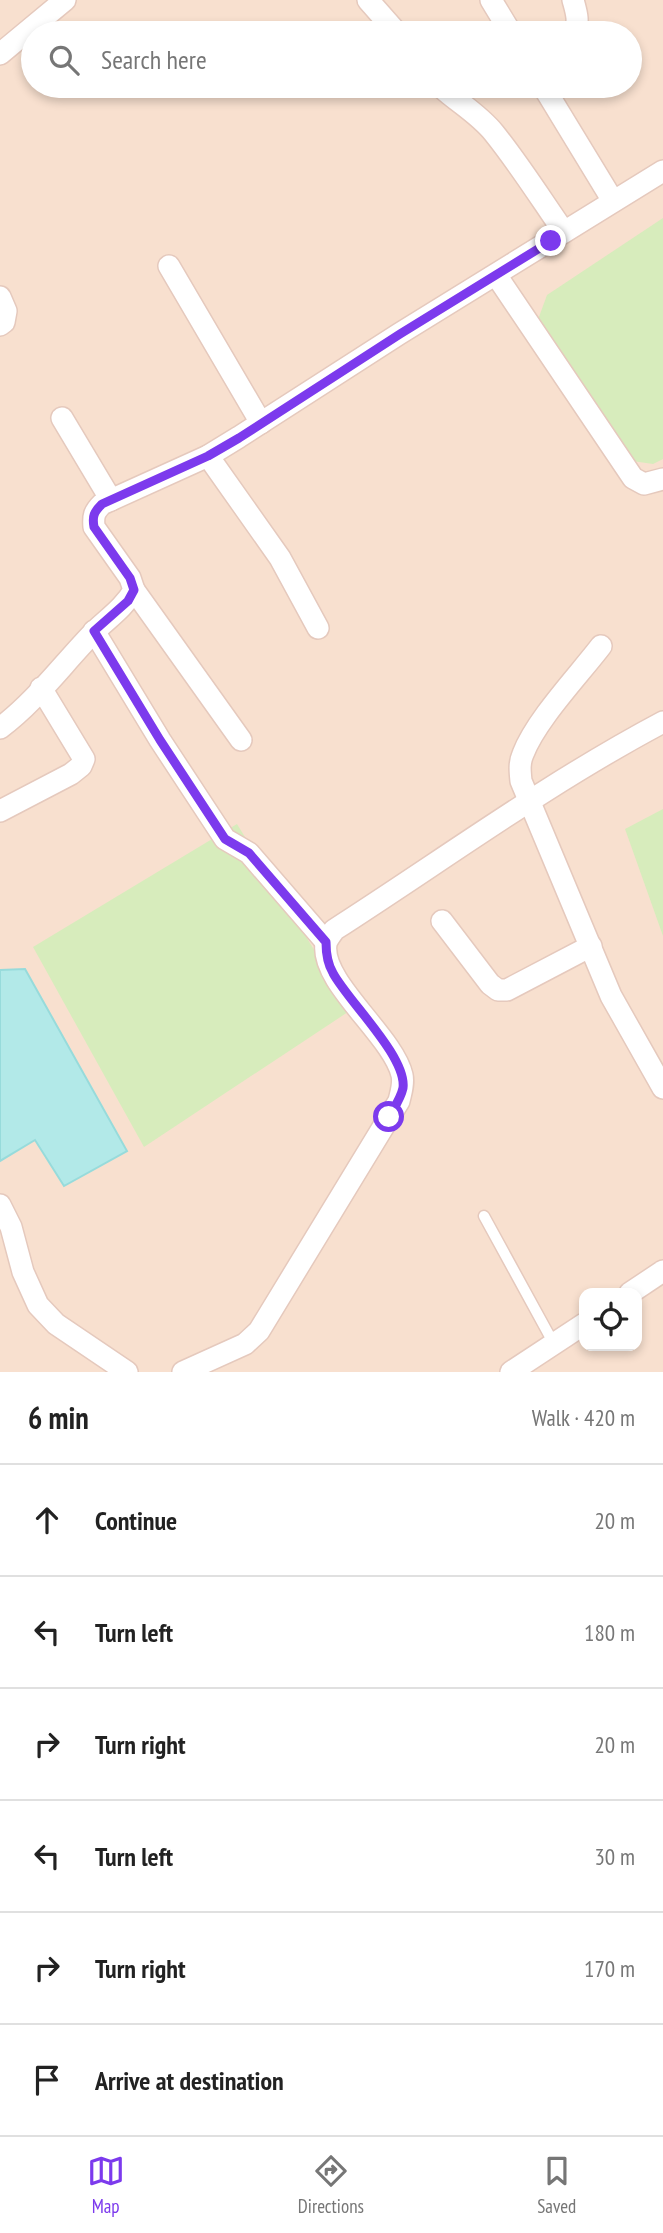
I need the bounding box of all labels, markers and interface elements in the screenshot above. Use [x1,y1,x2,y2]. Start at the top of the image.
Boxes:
search box [21,21,642,98]
icon: search [45,41,83,79]
text: Search here [101,43,207,76]
route end [535,225,566,256]
route start [373,1101,404,1132]
map controls [579,1288,642,1351]
button: locate [579,1288,642,1351]
text: 6 min [28,1398,89,1437]
text: Walk · 420 m [532,1403,635,1432]
icon: ahead [28,1501,66,1539]
text: Continue [95,1504,177,1537]
text: 20 m [594,1506,635,1535]
icon: left [28,1613,66,1651]
text: Turn left [95,1616,173,1649]
text: 180 m [584,1618,635,1647]
icon: right [28,1725,66,1763]
text: Turn right [95,1728,186,1761]
text: 20 m [594,1730,635,1759]
icon: left [28,1837,66,1875]
text: Turn left [95,1840,173,1873]
text: 30 m [594,1842,635,1871]
icon: right [28,1949,66,1987]
text: Turn right [95,1952,186,1985]
text: 170 m [584,1954,635,1983]
icon: arrive [28,2061,66,2099]
text: Arrive at destination [95,2064,284,2097]
tab: Map [87,2152,125,2218]
tab: Directions [298,2152,364,2218]
tab: Saved [537,2152,576,2218]

